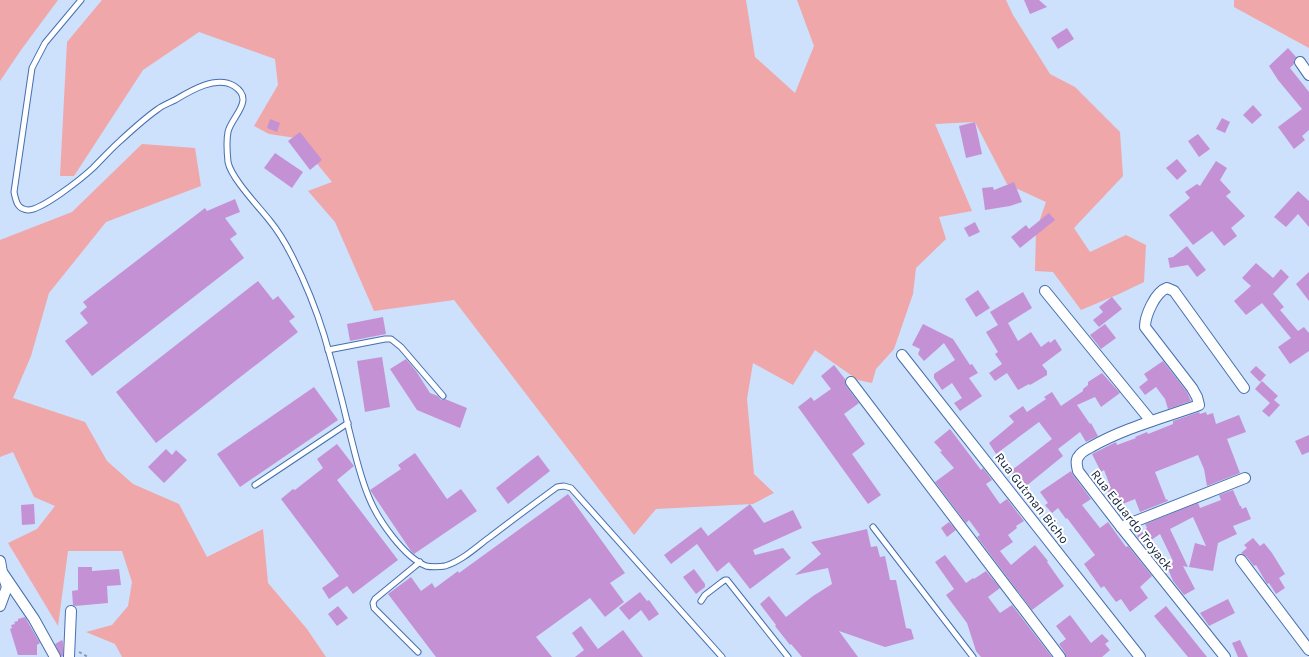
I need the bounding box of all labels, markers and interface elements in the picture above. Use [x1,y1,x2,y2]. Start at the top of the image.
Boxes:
street label: Rua Gutman Bicho [992,450,1072,546]
street label: Rua Eduardo Troyack [1088,467,1176,573]

